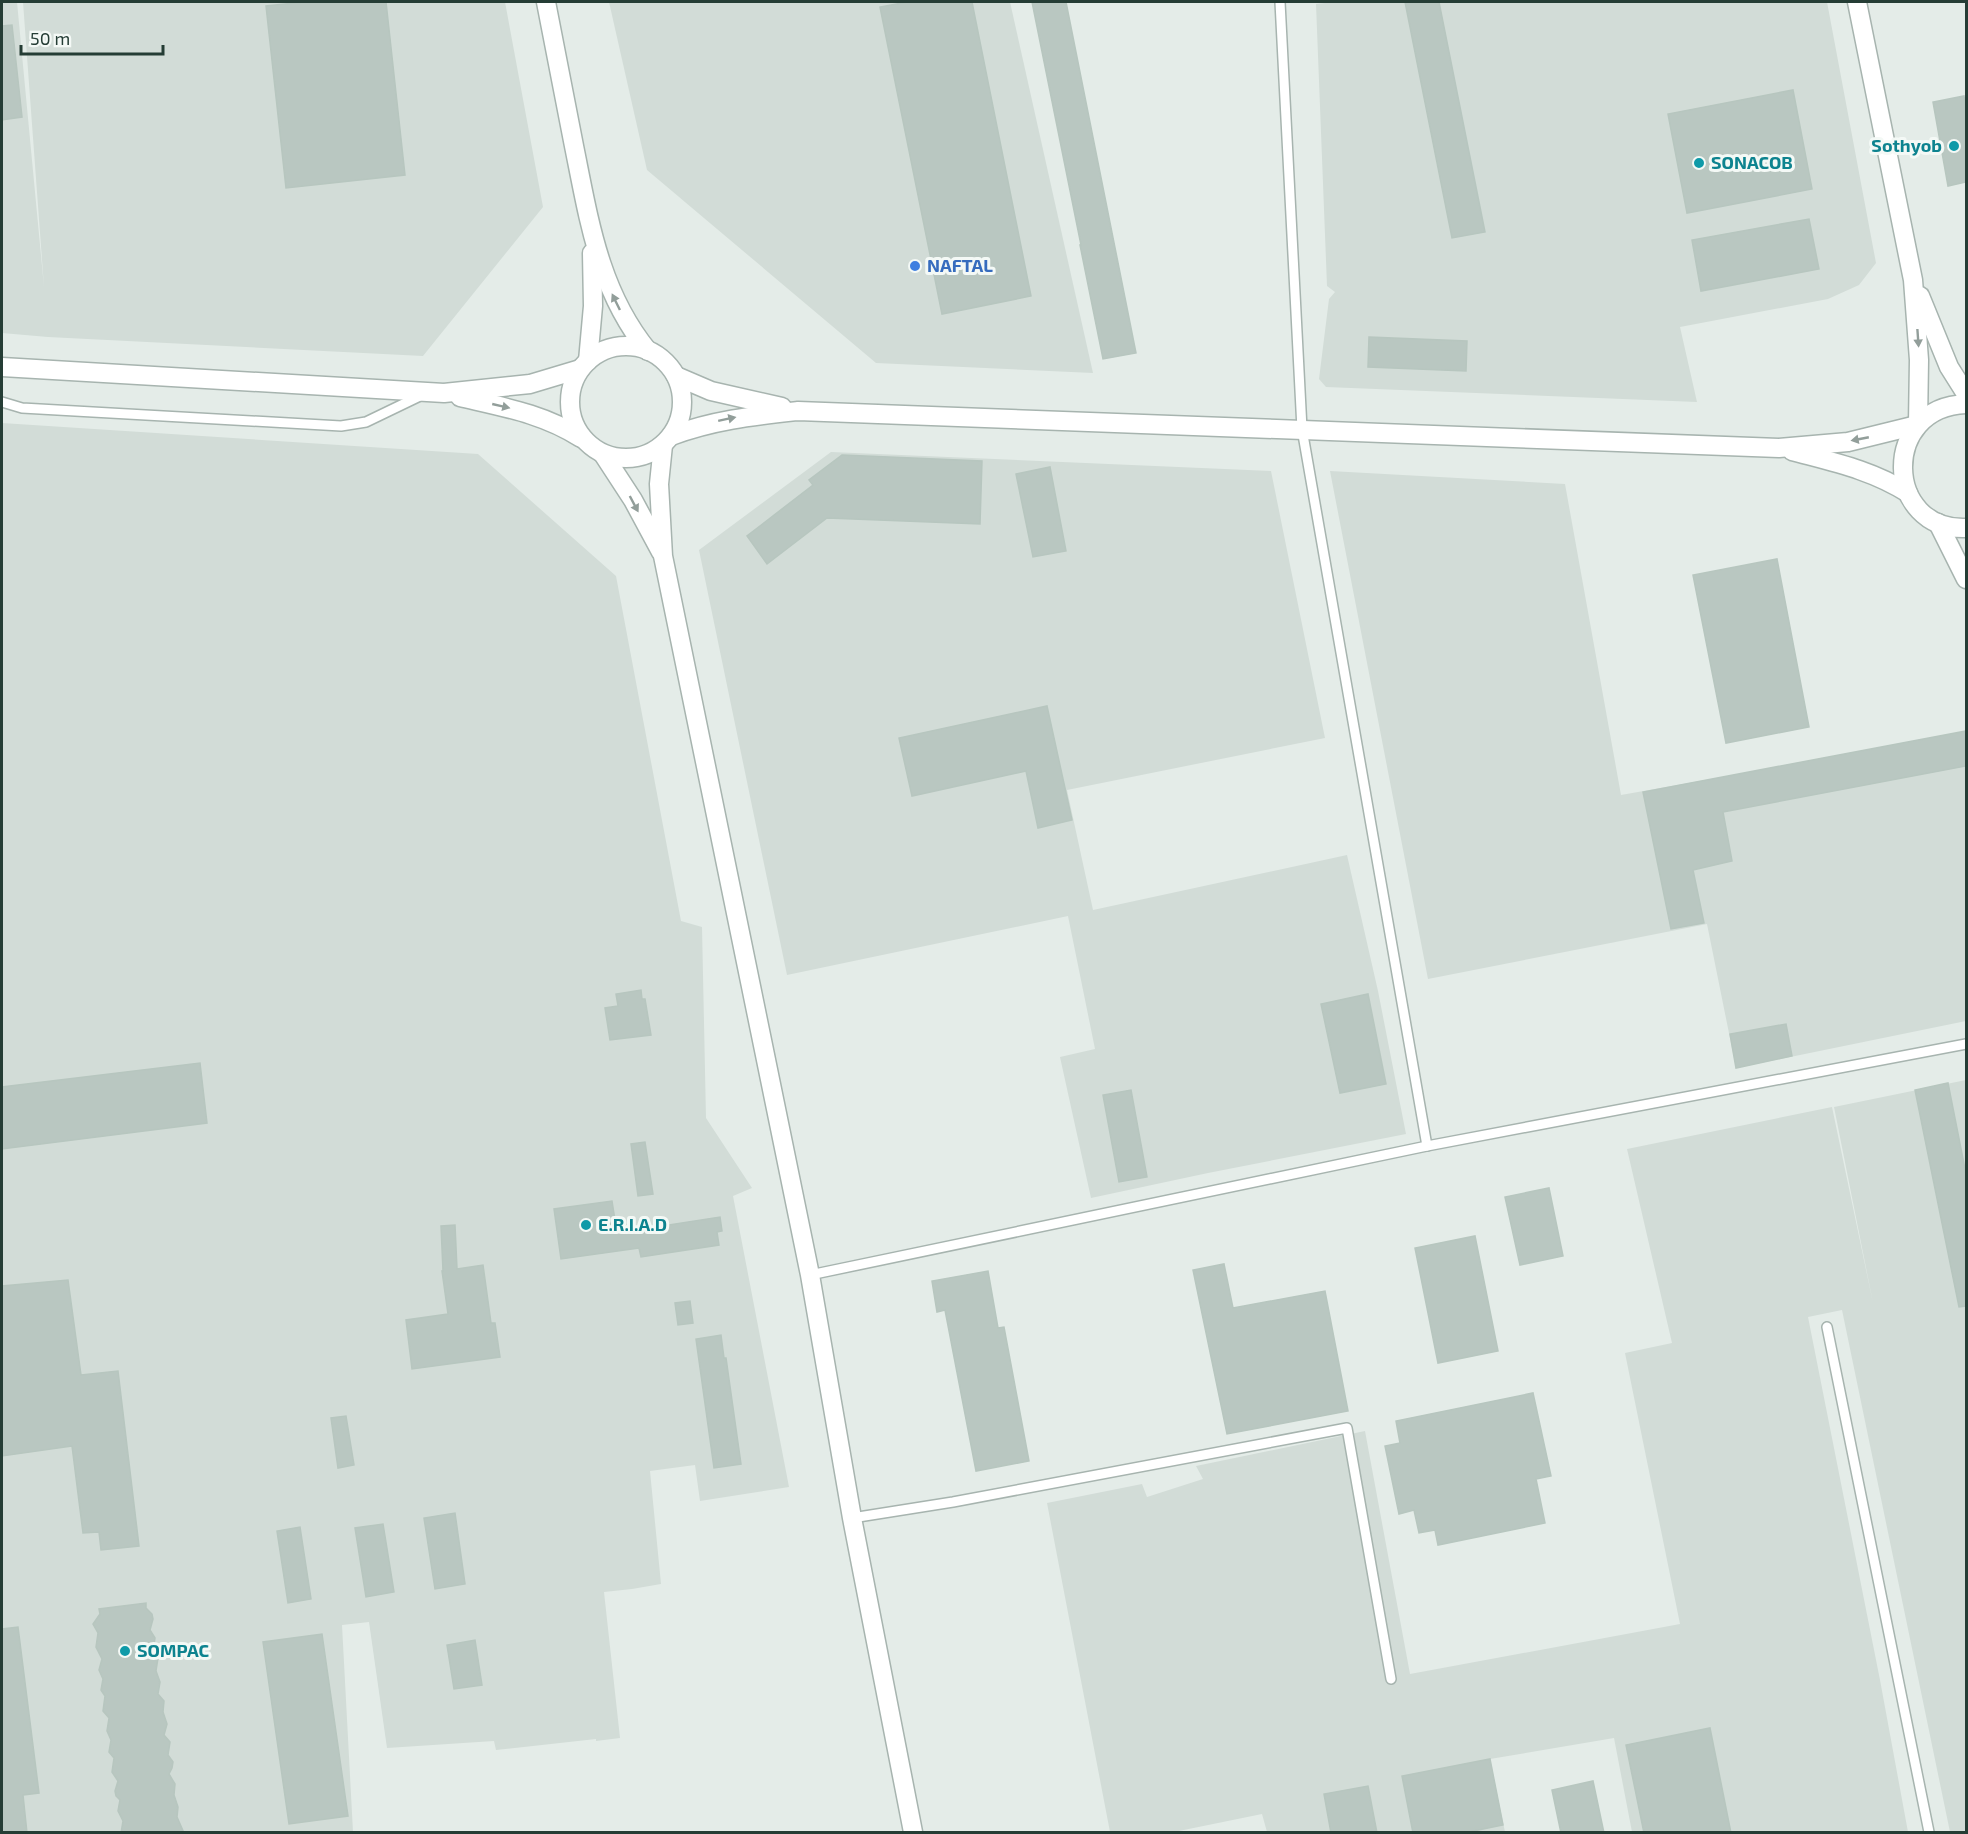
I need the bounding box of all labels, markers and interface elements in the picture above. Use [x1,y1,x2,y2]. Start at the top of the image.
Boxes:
scale bar [21,18,164,56]
text: 50 m [30,27,70,49]
place label: Sothyob [1871,134,1942,156]
marker: Sothyob [1947,139,1961,153]
place label: SONACOB [1711,151,1793,173]
marker: SONACOB [1692,156,1706,170]
place label: NAFTAL [927,254,993,276]
marker: NAFTAL [908,259,922,273]
one-way arrow [612,294,621,311]
one-way arrow [1913,329,1923,348]
one-way arrow [492,402,510,412]
one-way arrow [718,414,737,424]
one-way arrow [1851,435,1870,444]
one-way arrow [629,496,639,513]
place label: E.R.I.A.D [598,1213,667,1235]
marker: E.R.I.A.D [579,1218,593,1232]
place label: SOMPAC [137,1639,210,1661]
marker: SOMPAC [118,1644,132,1658]

